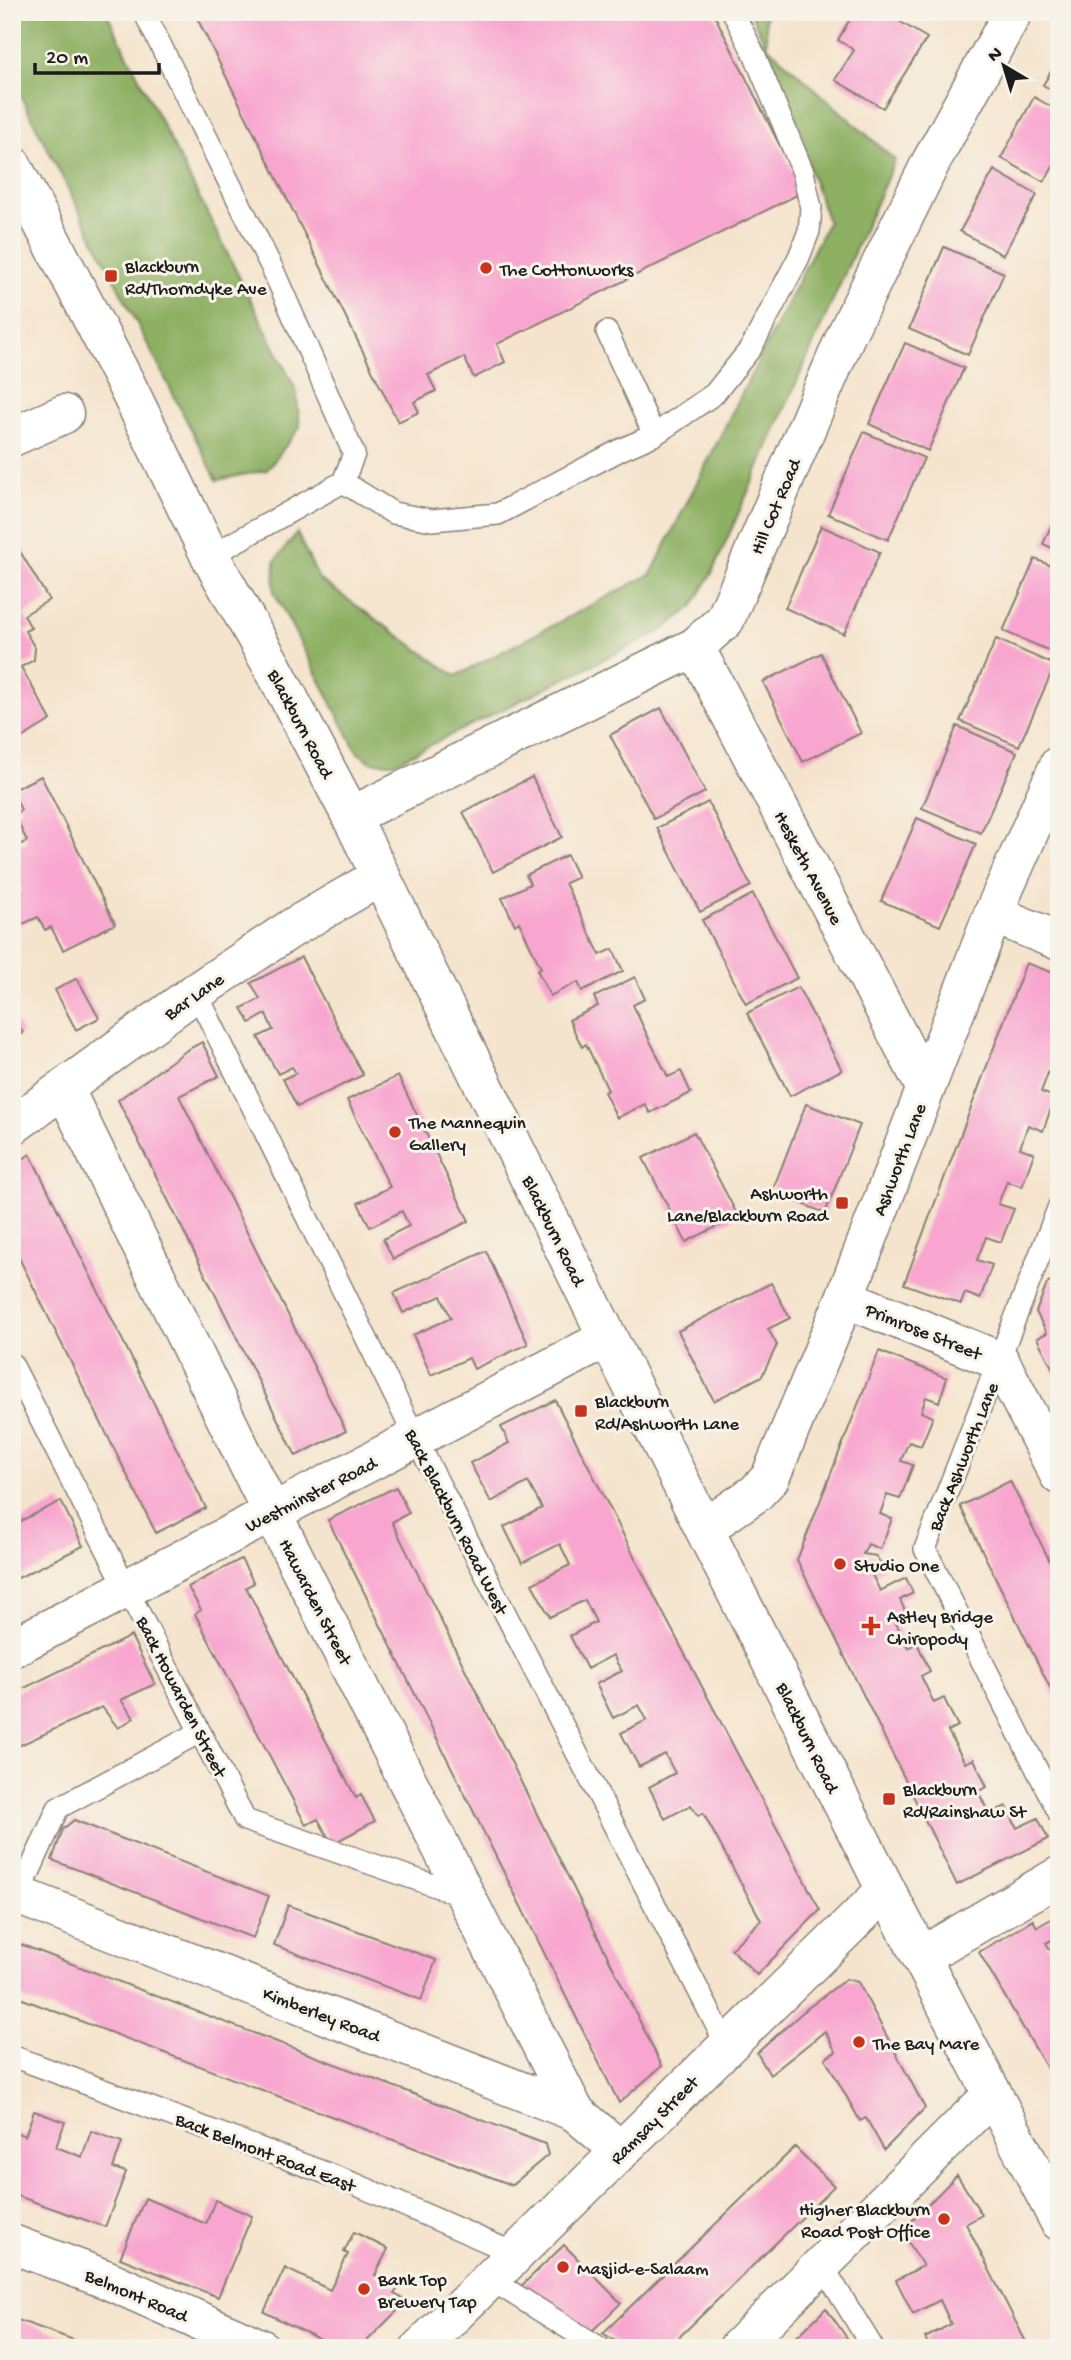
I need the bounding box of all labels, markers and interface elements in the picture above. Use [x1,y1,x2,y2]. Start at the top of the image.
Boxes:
scale bar [35,32,159,76]
north arrow [970,32,1040,102]
text: N [984,42,1008,68]
text: 20 m [46,47,88,72]
place label: Blackburn Rd/Thorndyke Ave [124,257,267,302]
marker: The Cottonworks [478,260,494,276]
place label: The Cottonworks [499,260,634,283]
marker: Blackburn Rd/Thorndyke Ave [103,268,119,284]
street label: Hill Cot Road [747,454,808,559]
street label: Blackburn Road [260,665,338,785]
street label: Hesketh Avenue [767,808,847,930]
street label: Bar Lane [160,969,230,1027]
street label: Ashworth Lane [869,1101,933,1220]
place label: The Mannequin Gallery [408,1113,526,1158]
marker: The Mannequin Gallery [387,1124,403,1140]
street label: Blackburn Road [515,1172,589,1292]
place label: Ashworth Lane/Blackburn Road [667,1184,830,1229]
marker: Ashworth Lane/Blackburn Road [834,1195,850,1211]
street label: Primrose Street [860,1299,986,1368]
street label: Back Ashworth Lane [925,1379,1006,1536]
place label: Blackburn Rd/Ashworth Lane [594,1392,739,1437]
marker: Blackburn Rd/Ashworth Lane [573,1403,589,1419]
street label: Back Blackburn Road West [398,1425,513,1621]
street label: Westminster Road [242,1452,383,1539]
street label: Hawarden Street [272,1536,357,1672]
marker: Studio One [832,1556,848,1572]
place label: Studio One [854,1556,940,1579]
place label: Astley Bridge Chiropody [887,1607,993,1652]
street label: Back Howarden Street [129,1612,231,1784]
marker: Astley Bridge Chiropody [861,1616,881,1636]
street label: Blackburn Road [769,1679,843,1799]
place label: Blackburn Rd/Rainshaw St [902,1780,1028,1825]
marker: Blackburn Rd/Rainshaw St [881,1791,897,1807]
street label: Kimberley Road [259,1983,384,2050]
marker: The Bay Mare [851,2034,867,2050]
place label: The Bay Mare [872,2034,979,2057]
street label: Ramsay Street [606,2071,706,2171]
street label: Back Belmont Road East [170,2109,360,2200]
place label: Higher Blackburn Road Post Office [799,2200,930,2245]
marker: Higher Blackburn Road Post Office [936,2211,952,2227]
marker: Masjid-e-Salaam [555,2259,571,2275]
place label: Masjid-e-Salaam [577,2259,709,2282]
street label: Belmont Road [80,2265,192,2330]
place label: Bank Top Brewery Tap [377,2270,477,2315]
marker: Bank Top Brewery Tap [356,2281,372,2297]

